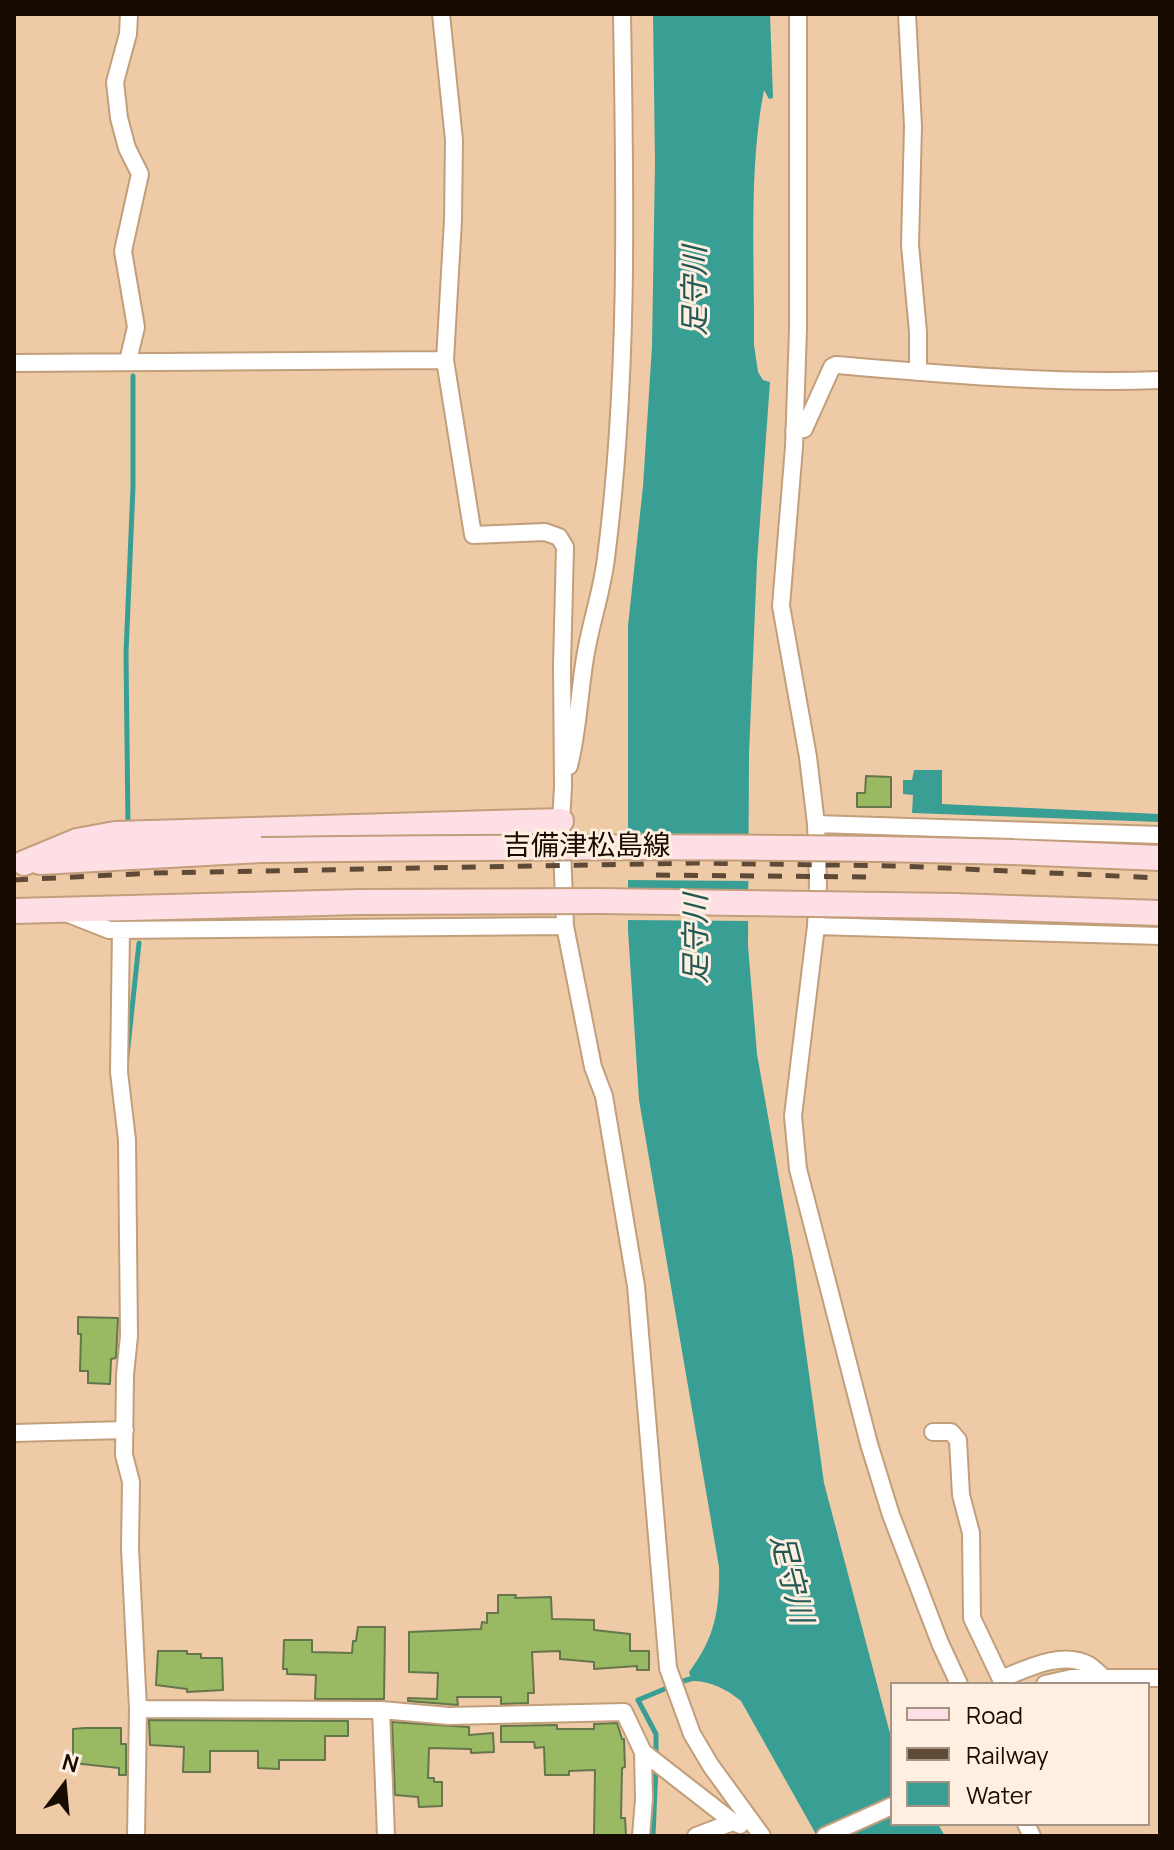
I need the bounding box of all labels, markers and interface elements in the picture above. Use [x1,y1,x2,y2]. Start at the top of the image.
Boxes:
water label: 足守川 [679,246,715,336]
street label: 吉備津松島線 [503,830,671,864]
water label: 足守川 [680,894,716,984]
water label: 足守川 [762,1531,818,1627]
legend [890,1682,1150,1826]
text: Road [966,1698,1023,1731]
text: Railway [966,1738,1049,1771]
north arrow [24,1746,104,1826]
text: N [59,1746,82,1780]
text: Water [966,1778,1033,1811]

